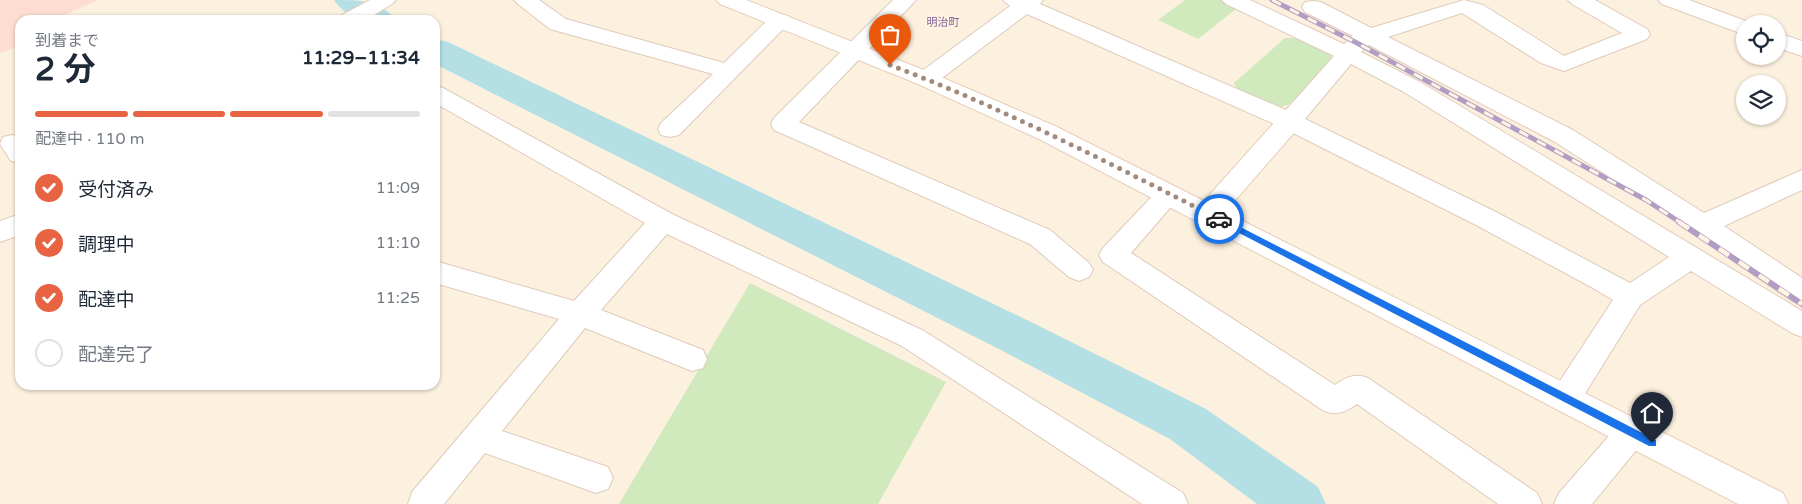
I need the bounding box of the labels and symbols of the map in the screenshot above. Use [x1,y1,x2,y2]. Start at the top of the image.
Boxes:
pin [869,14,911,65]
district label: 明治町 [927,16,960,29]
courier [1194,194,1244,244]
pin [1631,392,1673,443]

